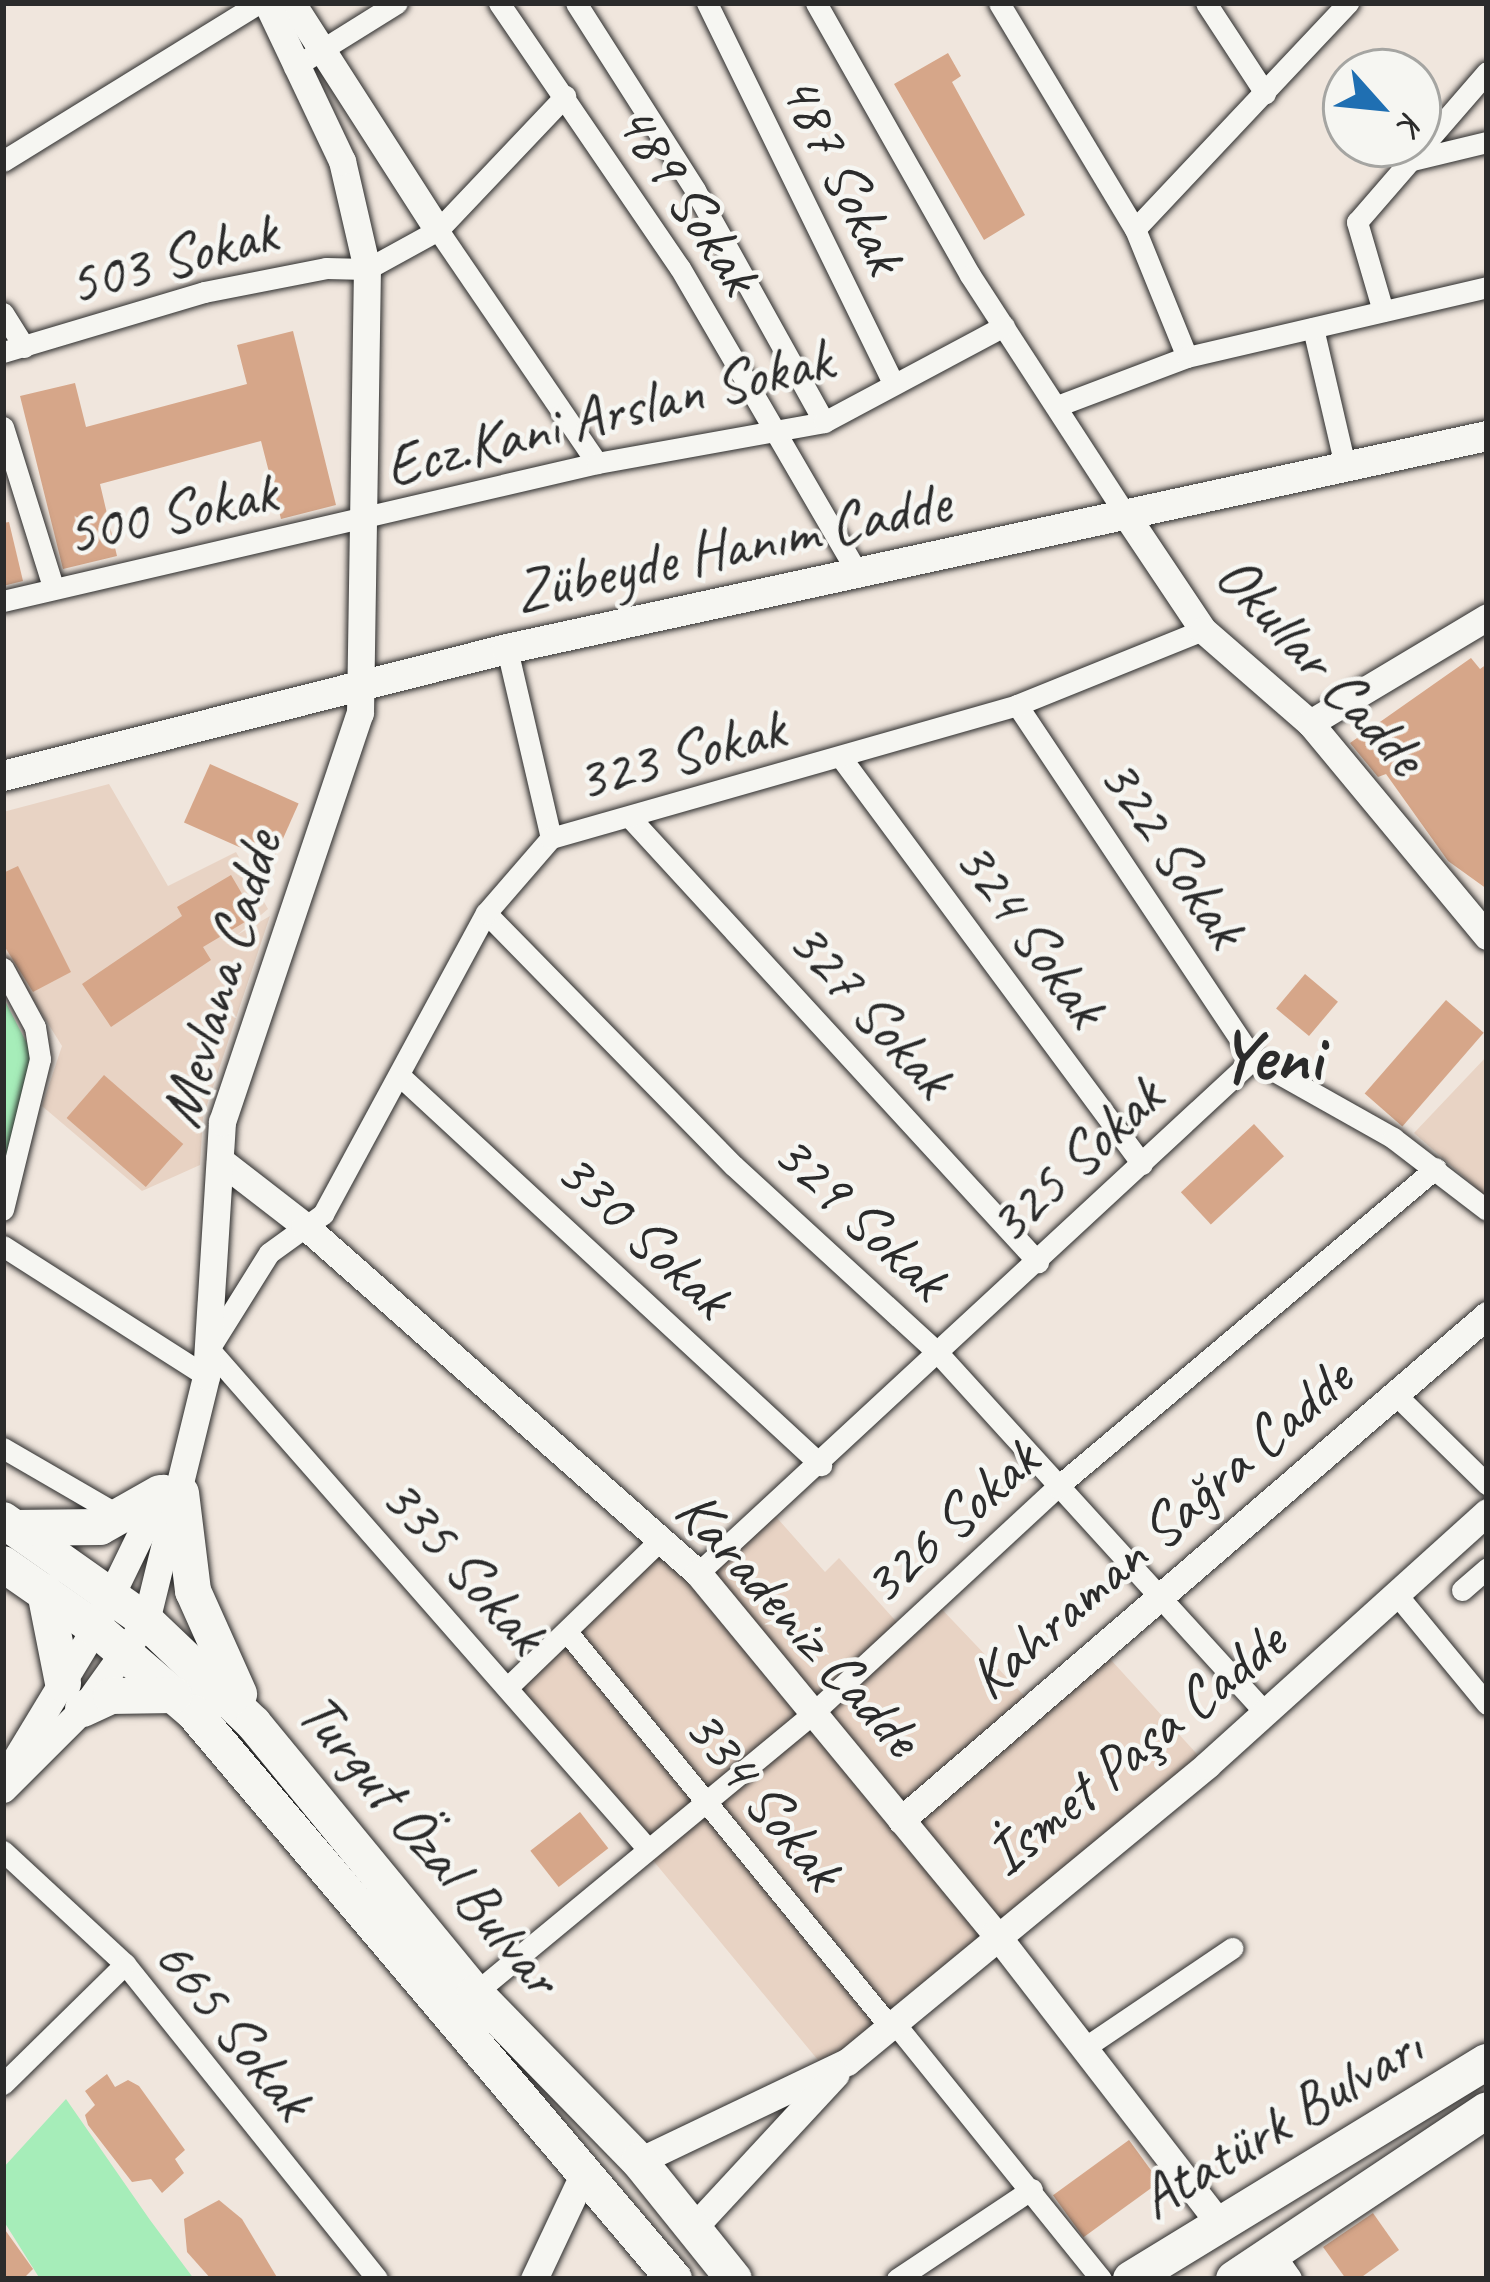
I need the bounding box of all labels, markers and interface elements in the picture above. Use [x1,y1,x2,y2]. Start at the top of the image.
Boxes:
north arrow [1322,48,1442,168]
street label: 487 Sokak [764,61,922,285]
street label: 489 Sokak [600,89,776,307]
text: K [1389,106,1434,140]
street label: 503 Sokak [60,196,284,320]
street label: Ecz.Kani Arslan Sokak [377,323,839,503]
street label: 500 Sokak [59,456,283,570]
street label: Zübeyde Hanım Cadde [507,466,957,628]
street label: Okullar Cadde [1200,539,1442,791]
street label: 323 Sokak [568,692,792,816]
street label: 322 Sokak [1084,744,1262,960]
street label: Mevlana Cadde [143,823,297,1135]
street label: 324 Sokak [939,826,1123,1040]
street label: 327 Sokak [773,906,969,1112]
district label: Yeni [1218,1014,1322,1100]
street label: 325 Sokak [973,1061,1177,1259]
street label: 329 Sokak [759,1117,963,1315]
street label: 330 Sokak [542,1135,746,1333]
street label: Kahraman Sağra Cadde [953,1341,1367,1715]
street label: 326 Sokak [847,1424,1053,1620]
street label: 335 Sokak [366,1462,562,1668]
street label: Karadeniz Cadde [660,1474,938,1772]
street label: İsmet Paşa Cadde [969,1604,1301,1892]
street label: Turgut Özal Bulvar [283,1678,577,2010]
street label: 334 Sokak [669,1693,859,1903]
street label: 665 Sokak [139,1923,329,2133]
street label: Atatürk Bulvarı [1126,2009,1434,2235]

